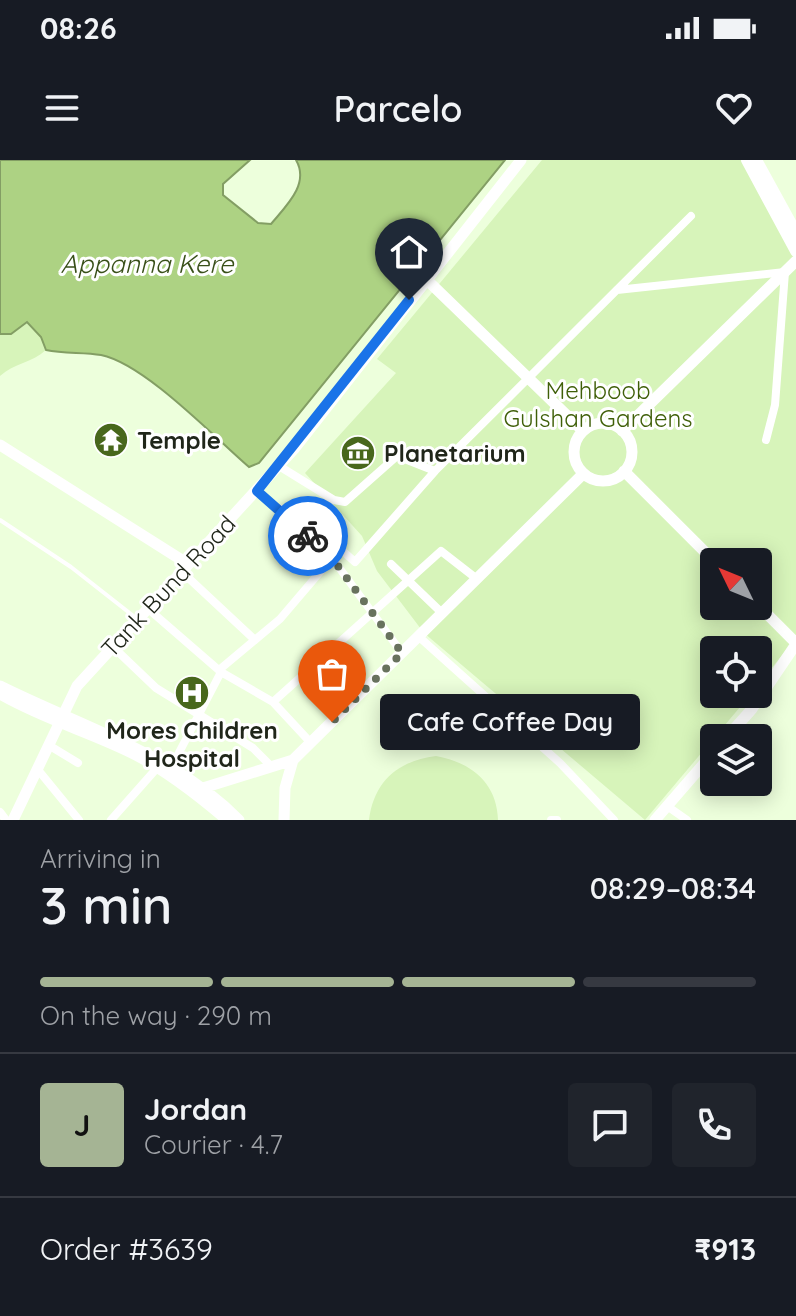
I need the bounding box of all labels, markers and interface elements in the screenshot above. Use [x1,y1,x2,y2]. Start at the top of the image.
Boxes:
text: 08:26 [40,9,117,47]
icon: menu [40,86,84,130]
text: Parcelo [334,86,462,131]
icon: heart [712,86,756,130]
pin [375,218,443,300]
icon: home [387,230,431,274]
water label: Appanna Kere [61,247,235,280]
park label: Mehboob Gulshan Gardens [503,375,693,433]
temple icon: Temple [92,421,130,459]
place label: Temple [137,425,221,455]
museum icon: Planetarium [339,434,377,472]
place label: Planetarium [384,438,526,468]
courier [268,496,348,576]
street label: Tank Bund Road [94,509,242,663]
icon: bike [286,514,330,558]
north arrow [700,548,772,620]
map controls [700,548,772,796]
button: locate [700,636,772,708]
pin [298,640,366,722]
icon: bag [310,652,354,696]
hospital icon: Mores Children Hospital [173,674,211,712]
callout: Cafe Coffee Day [380,694,640,750]
text: Cafe Coffee Day [407,705,613,738]
place label: Mores Children Hospital [106,715,278,773]
button: layers [700,724,772,796]
text: Arriving in [40,842,161,875]
text: 08:29–08:34 [590,869,756,907]
text: 3 min [40,872,173,937]
text: On the way · 290 m [40,999,272,1032]
button: chat [568,1083,652,1167]
button: phone [672,1083,756,1167]
text: Jordan [144,1090,247,1128]
text: J [74,1106,90,1144]
text: Courier · 4.7 [144,1128,283,1161]
text: Order #3639 [40,1230,213,1268]
text: ₹913 [695,1230,756,1268]

